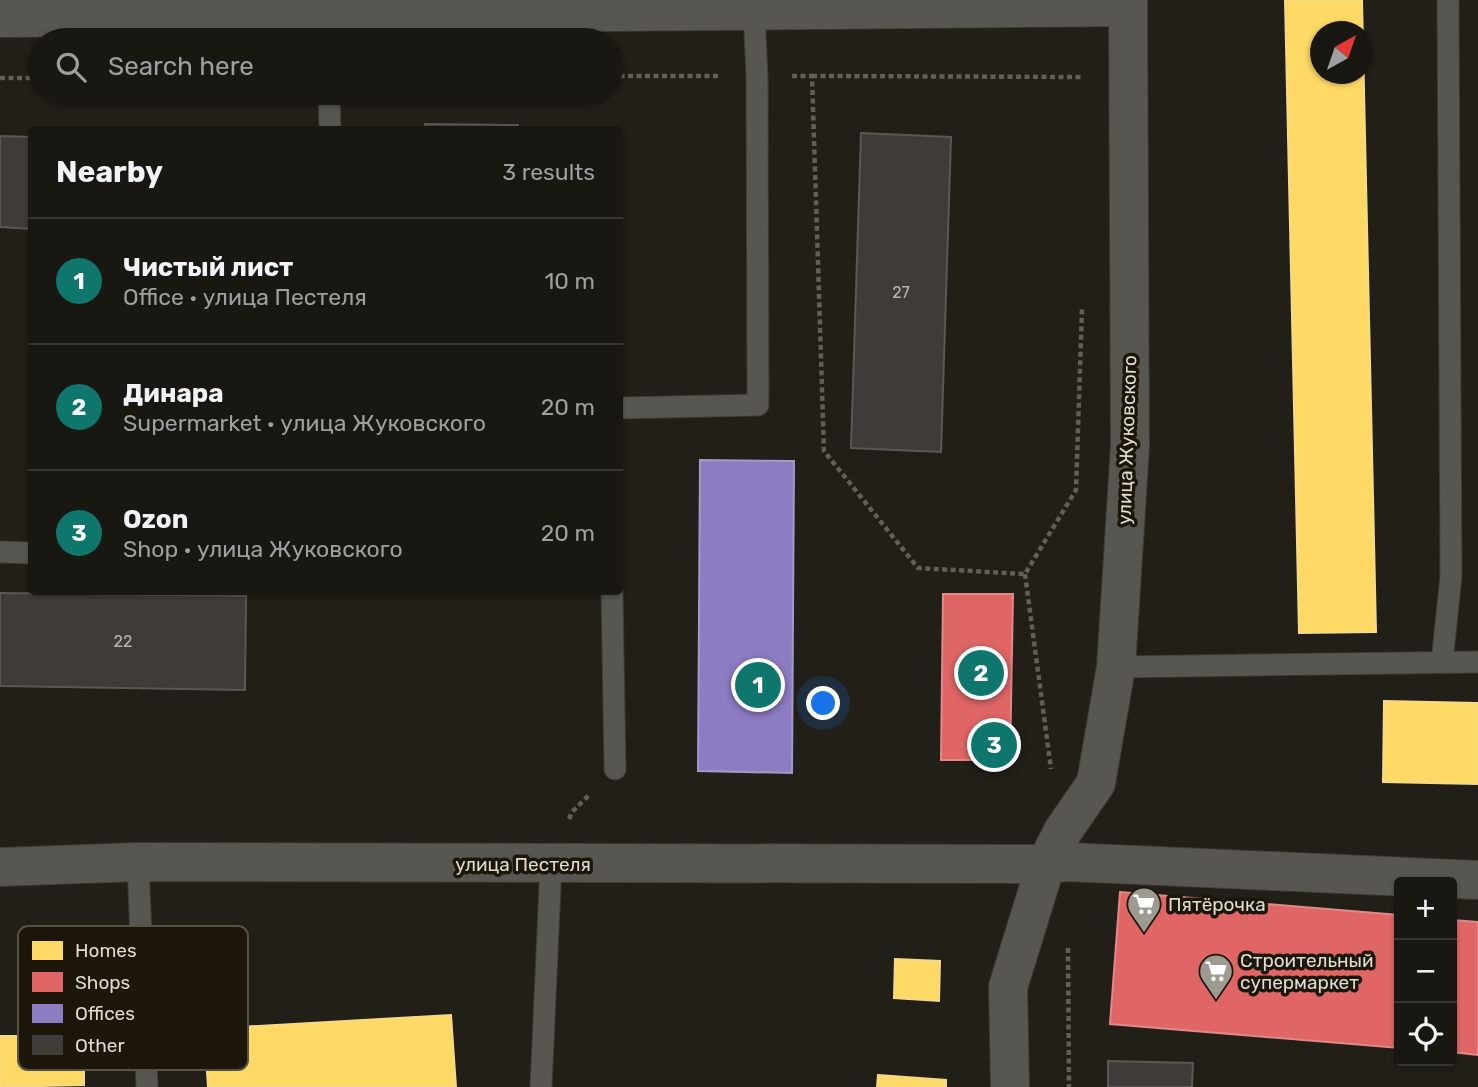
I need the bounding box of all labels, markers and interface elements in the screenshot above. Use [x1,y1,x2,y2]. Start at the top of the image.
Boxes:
north arrow [1310,21,1373,84]
search box [28,28,623,105]
icon: search [52,48,90,86]
text: Search here [108,51,254,82]
text: Nearby [56,154,163,190]
text: 3 results [502,158,595,186]
text: Чистый лист [123,252,293,283]
text: 1 [73,267,85,295]
text: 10 m [544,267,595,295]
text: Office · улица Пестеля [123,283,367,311]
house number: 27 [892,283,910,302]
street label: улица Жуковского [1113,355,1141,525]
text: Динара [123,378,224,409]
text: 2 [72,393,86,421]
text: 20 m [541,393,595,421]
text: Supermarket · улица Жуковского [123,409,486,437]
text: Ozon [123,504,188,535]
text: 3 [71,519,87,547]
text: 20 m [541,519,595,547]
text: Shop · улица Жуковского [123,535,403,563]
house number: 22 [114,632,132,651]
pin: 2 [958,647,1004,699]
pin: 1 [735,659,781,711]
your location [806,686,840,720]
pin: 3 [971,719,1017,771]
street label: улица Пестеля [455,853,591,876]
map controls [1394,877,1457,1066]
button: + [1394,877,1457,940]
supermarket icon: Пятёрочка [1125,885,1163,934]
place label: Пятёрочка [1168,893,1266,916]
legend [18,926,248,1070]
text: Homes [75,939,137,962]
button: − [1394,940,1457,1003]
place label: Строительный супермаркет [1240,949,1374,994]
supermarket icon: Строительный супермаркет [1197,952,1235,1001]
text: Shops [75,971,130,994]
text: Offices [75,1002,135,1025]
button: locate [1394,1003,1457,1066]
text: Other [75,1034,126,1057]

